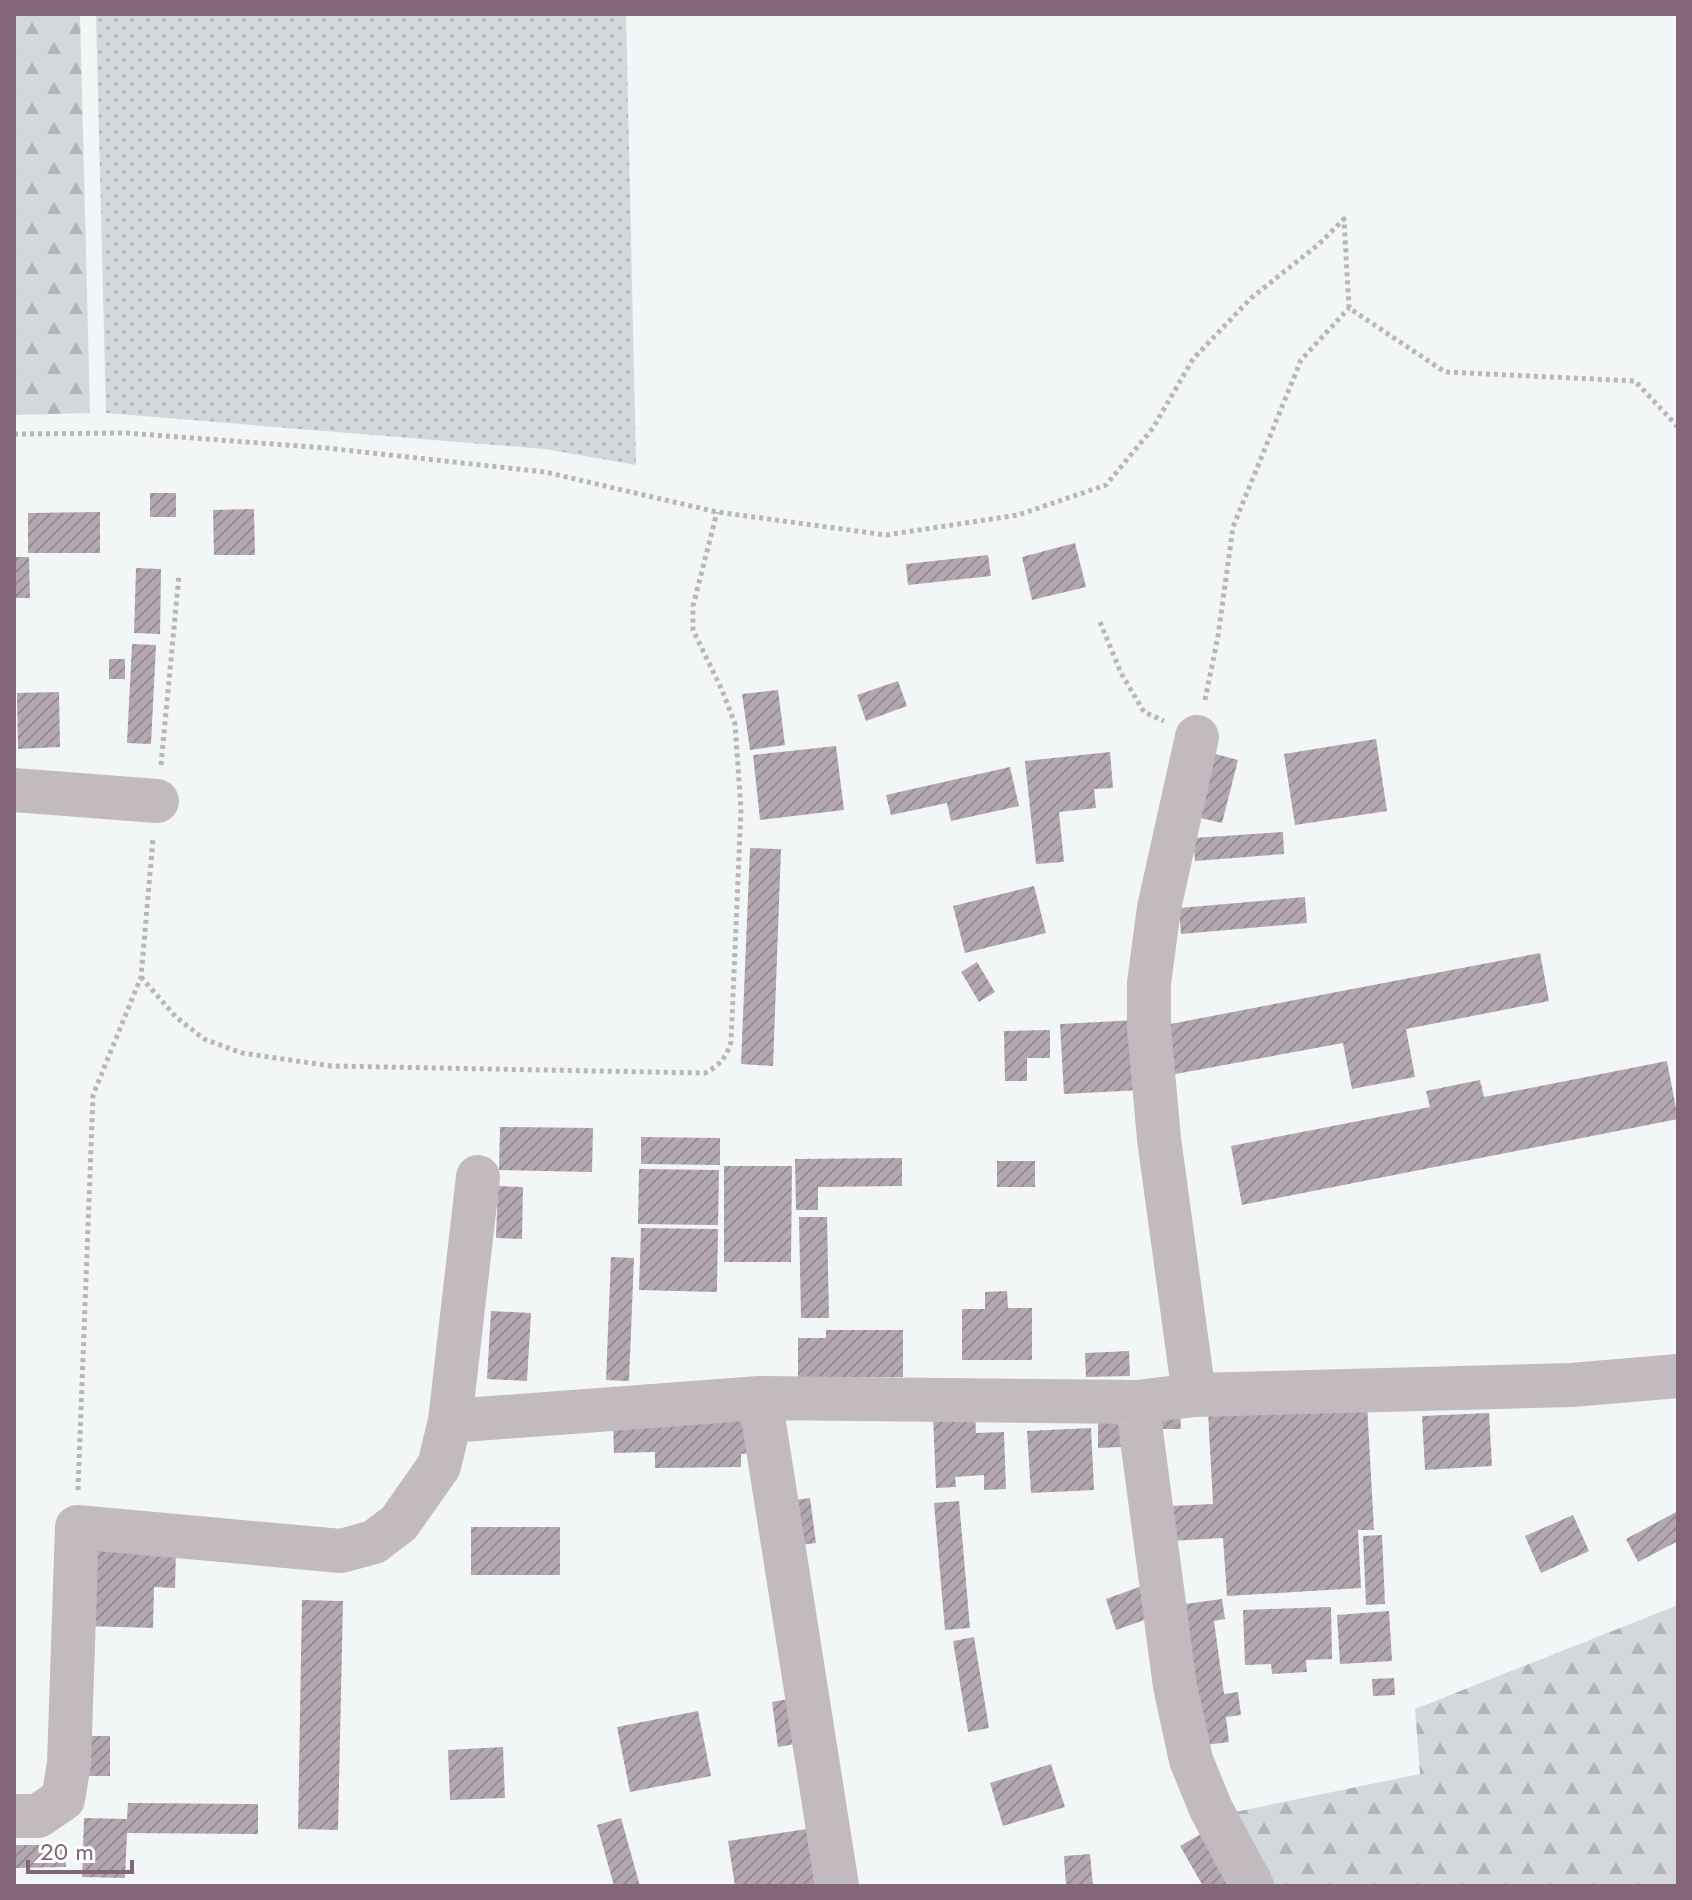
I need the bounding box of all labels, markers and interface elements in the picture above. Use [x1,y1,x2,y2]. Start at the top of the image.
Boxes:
scale bar [28,1824,132,1874]
text: 20 m [40,1834,94,1869]

